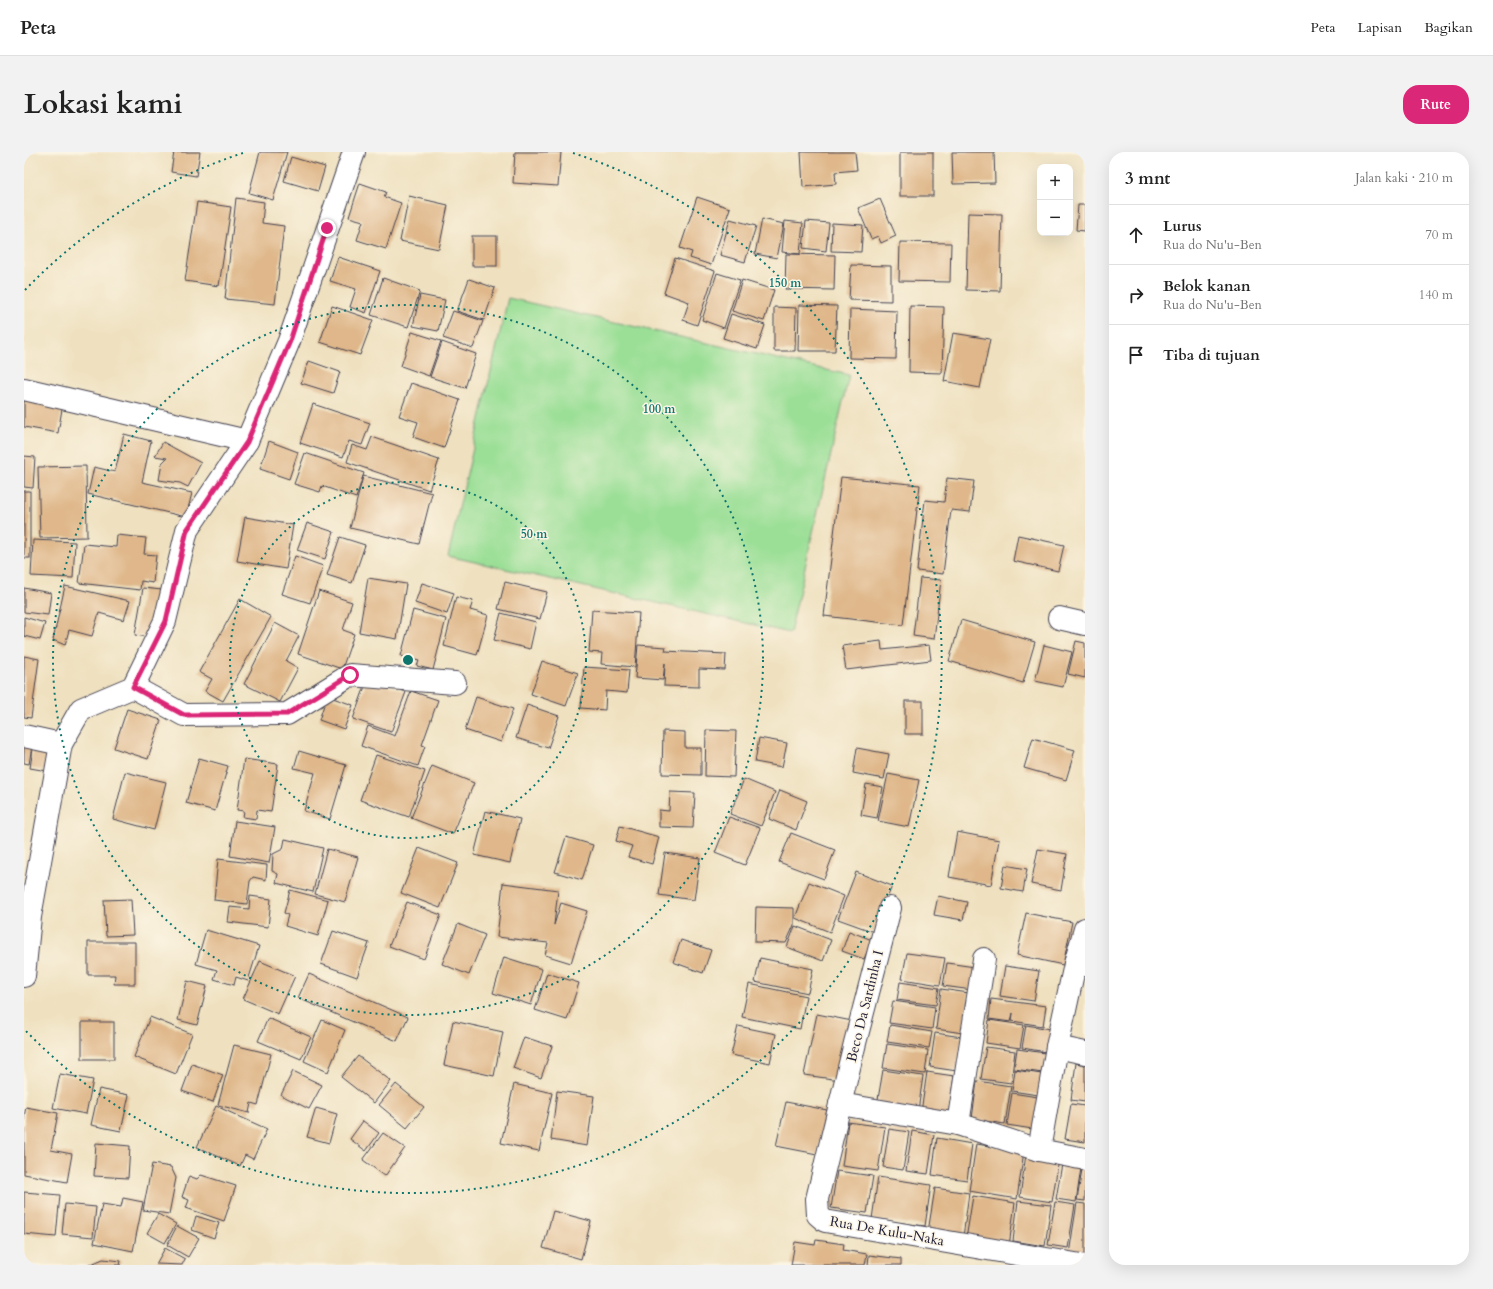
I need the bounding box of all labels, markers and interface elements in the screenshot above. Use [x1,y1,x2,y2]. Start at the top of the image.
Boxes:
text: Peta [20,15,56,41]
text: Peta [1310,18,1336,37]
text: Lapisan [1358,18,1402,37]
text: Bagikan [1424,18,1473,37]
text: Lokasi kami [24,85,182,123]
button: Rute [1403,85,1469,124]
map controls [1037,164,1073,236]
button: + [1037,164,1073,200]
text: 3 mnt [1125,167,1170,190]
text: Jalan kaki · 210 m [1355,169,1453,187]
button: − [1037,200,1073,236]
text: Lurus [1163,216,1202,236]
route end [318,219,336,237]
icon: ahead [1125,224,1147,246]
text: 70 m [1425,226,1453,244]
text: Rua do Nu'u-Ben [1163,236,1262,254]
text: 150 m [769,275,802,291]
text: Belok kanan [1163,276,1251,296]
icon: right [1125,284,1147,306]
text: 140 m [1419,286,1453,304]
text: Rua do Nu'u-Ben [1163,296,1262,314]
icon: arrive [1125,344,1147,366]
text: Tiba di tujuan [1163,345,1260,365]
text: 100 m [643,401,676,417]
text: 50 m [521,526,548,542]
centre of rings [401,653,415,667]
route start [341,666,359,684]
street label: Beco Da Sardinha I [842,948,888,1064]
street label: Rua De Kulu-Naka [828,1212,946,1250]

